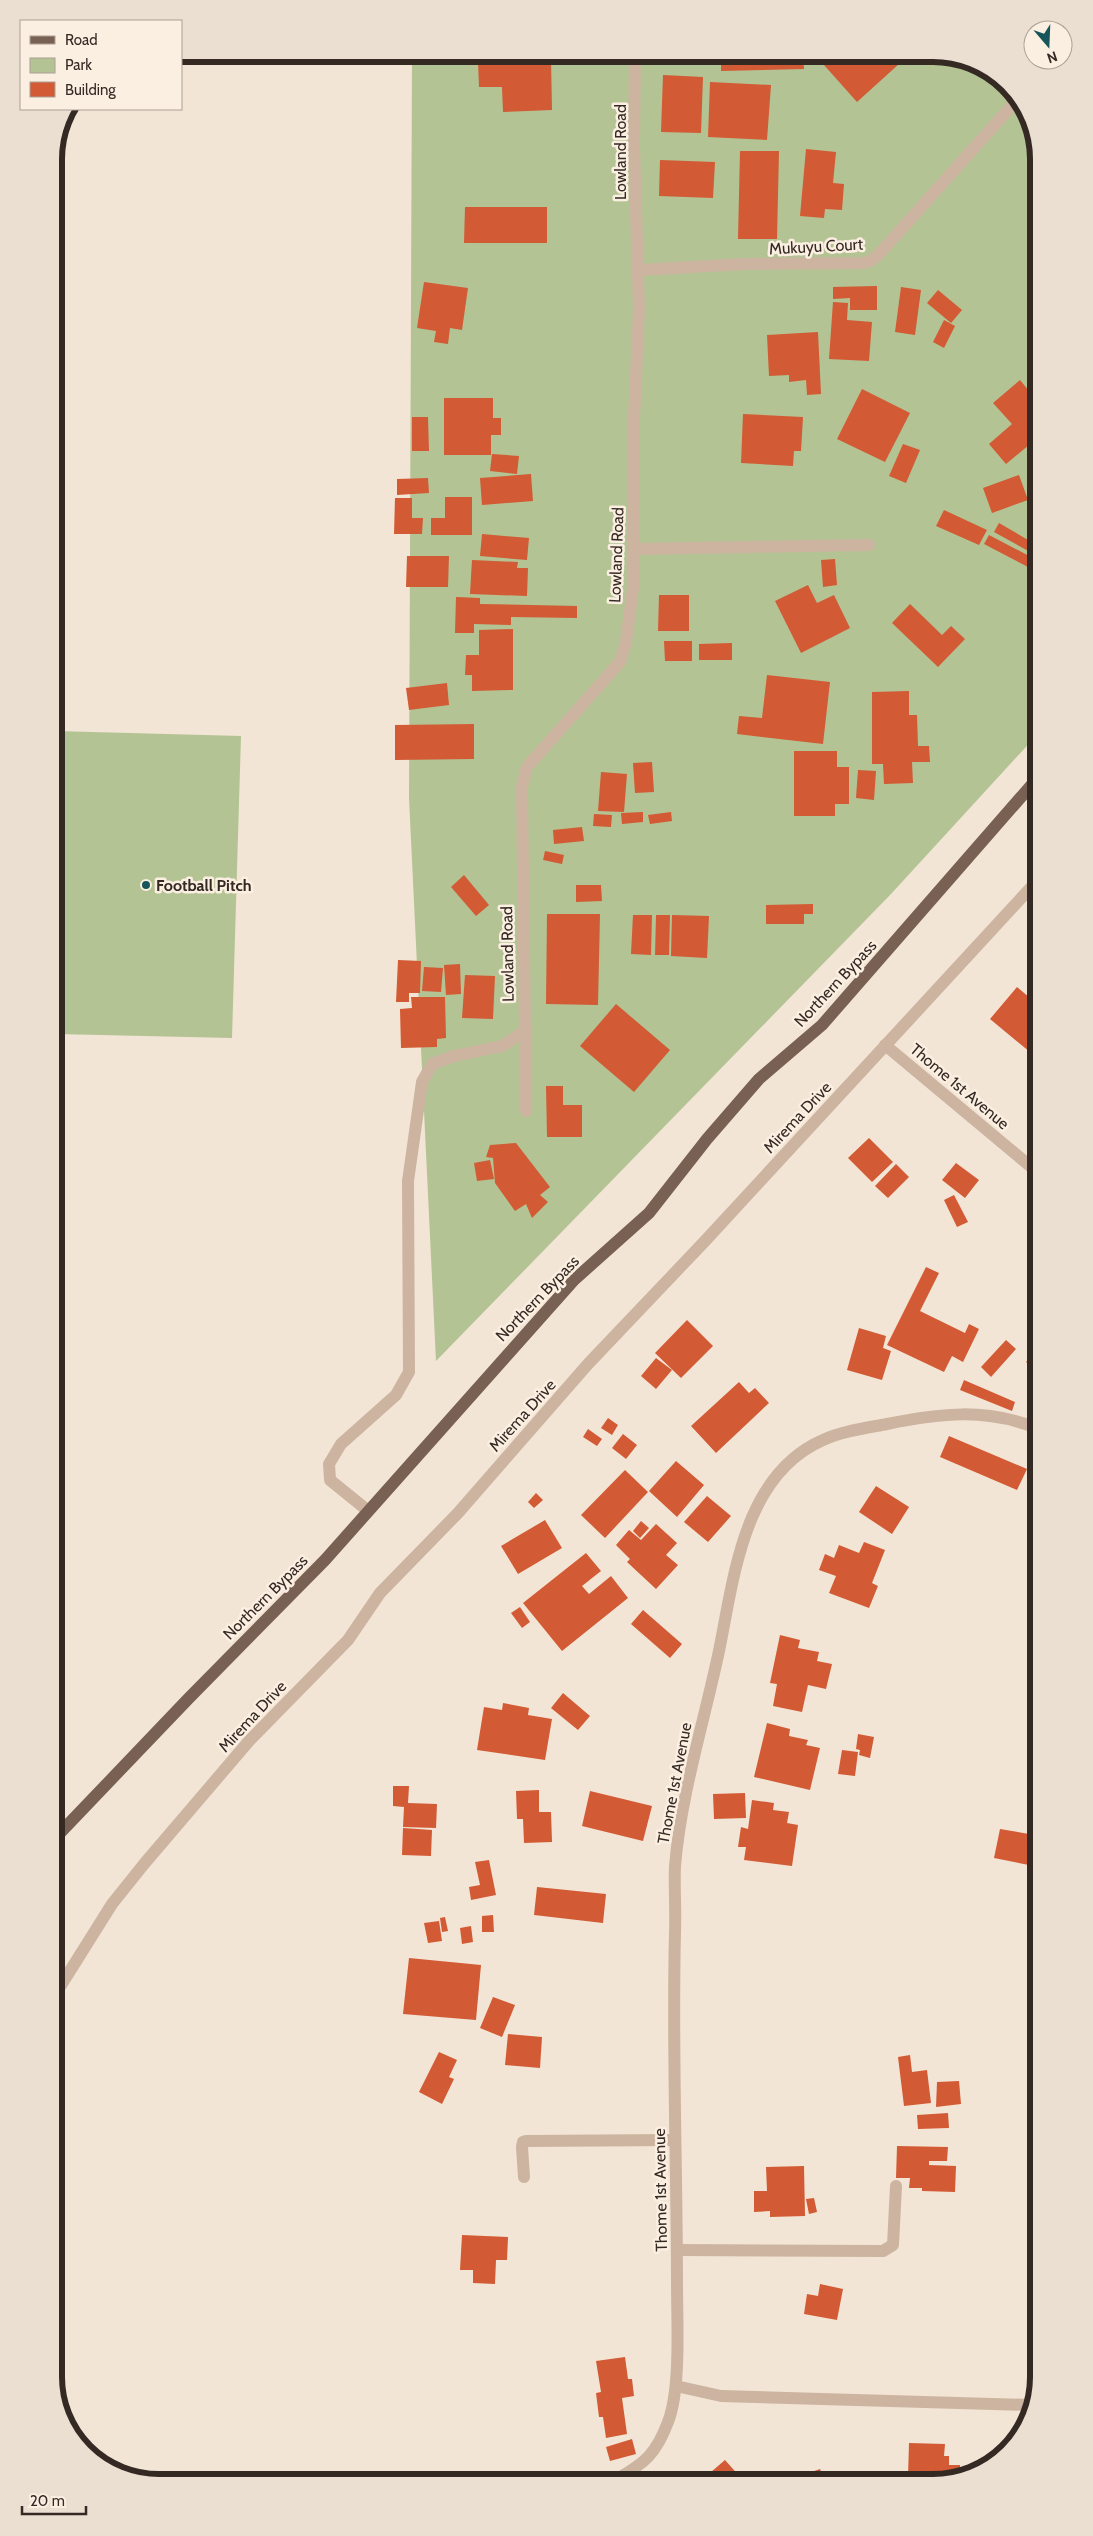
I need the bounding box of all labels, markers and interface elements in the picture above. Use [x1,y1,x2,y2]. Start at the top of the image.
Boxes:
legend [20,20,182,110]
north arrow [1023,20,1073,70]
text: Road [65,31,98,49]
text: N [1045,47,1060,67]
text: Park [65,56,92,74]
text: Building [65,81,116,99]
street label: Lowland Road [611,104,630,200]
street label: Mukuyu Court [769,235,864,258]
street label: Lowland Road [605,507,628,603]
place label: Football Pitch [156,876,252,895]
marker: Football Pitch [140,879,152,891]
street label: Lowland Road [497,906,518,1002]
street label: Northern Bypass [790,936,881,1031]
street label: Thome 1st Avenue [906,1039,1013,1133]
street label: Mirema Drive [760,1078,835,1157]
street label: Northern Bypass [492,1251,583,1345]
street label: Mirema Drive [485,1375,560,1455]
street label: Northern Bypass [219,1551,312,1644]
street label: Mirema Drive [215,1677,290,1756]
street label: Thome 1st Avenue [653,1721,696,1845]
street label: Thome 1st Avenue [650,2128,671,2252]
scale bar [22,2484,86,2516]
text: 20 m [30,2492,65,2510]

